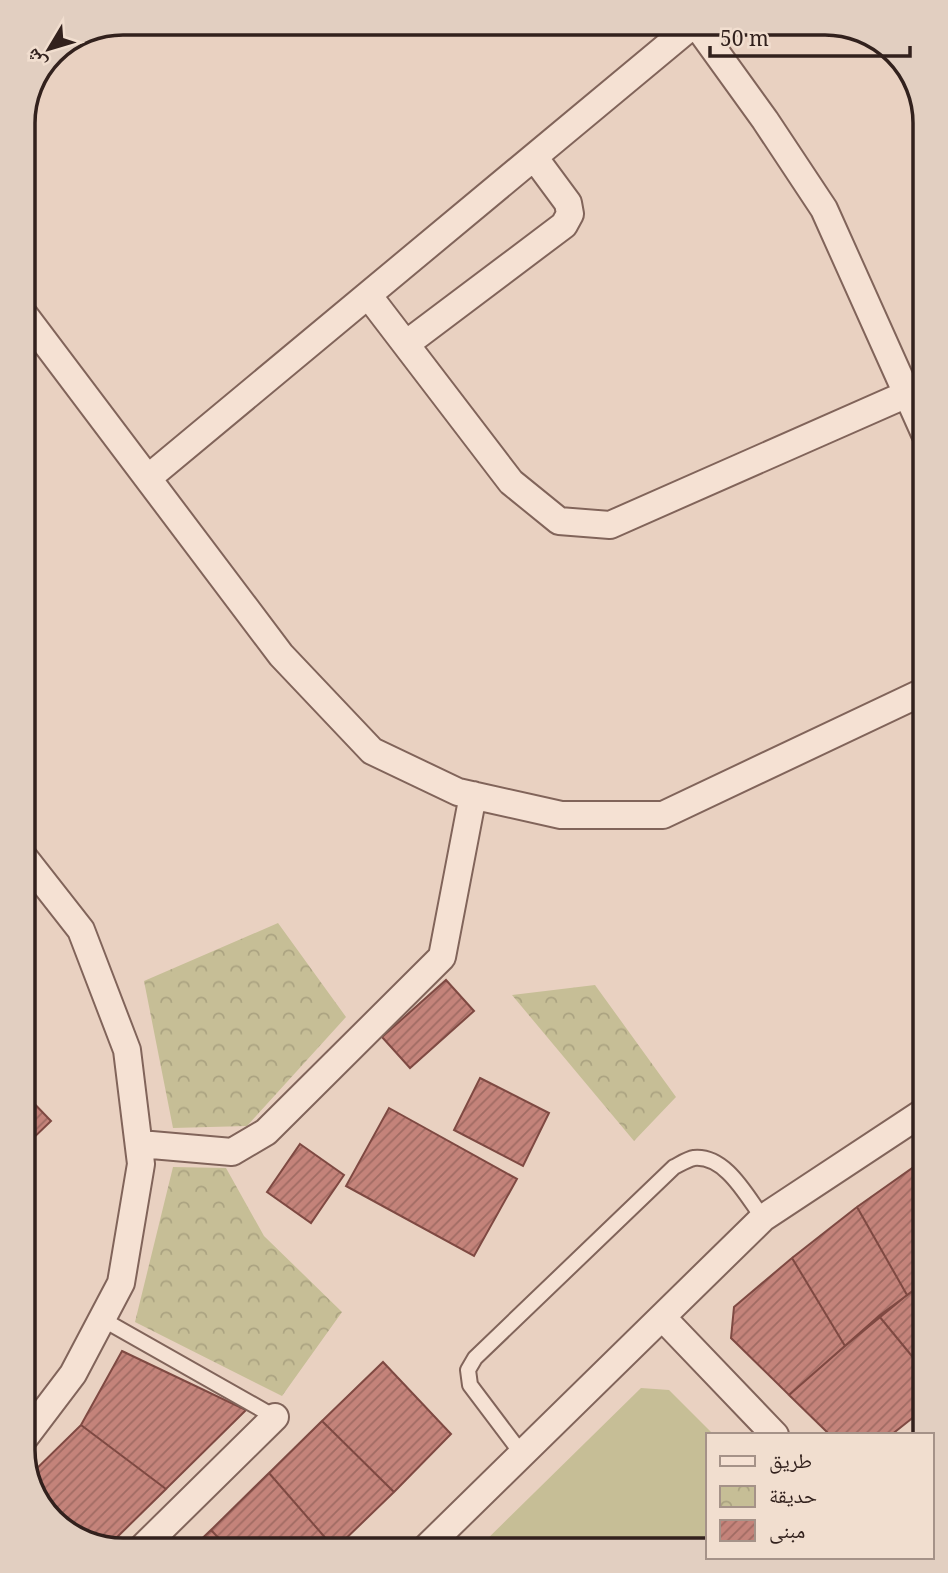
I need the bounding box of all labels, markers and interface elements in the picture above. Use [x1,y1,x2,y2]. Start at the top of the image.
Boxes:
north arrow [14,14,84,84]
scale bar [710,14,909,58]
text: 50 m [720,24,769,52]
text: ش [19,44,52,75]
legend [706,1433,934,1559]
text: طريق [769,1446,812,1474]
text: حديقة [769,1481,817,1509]
text: مبنى [769,1516,805,1544]

